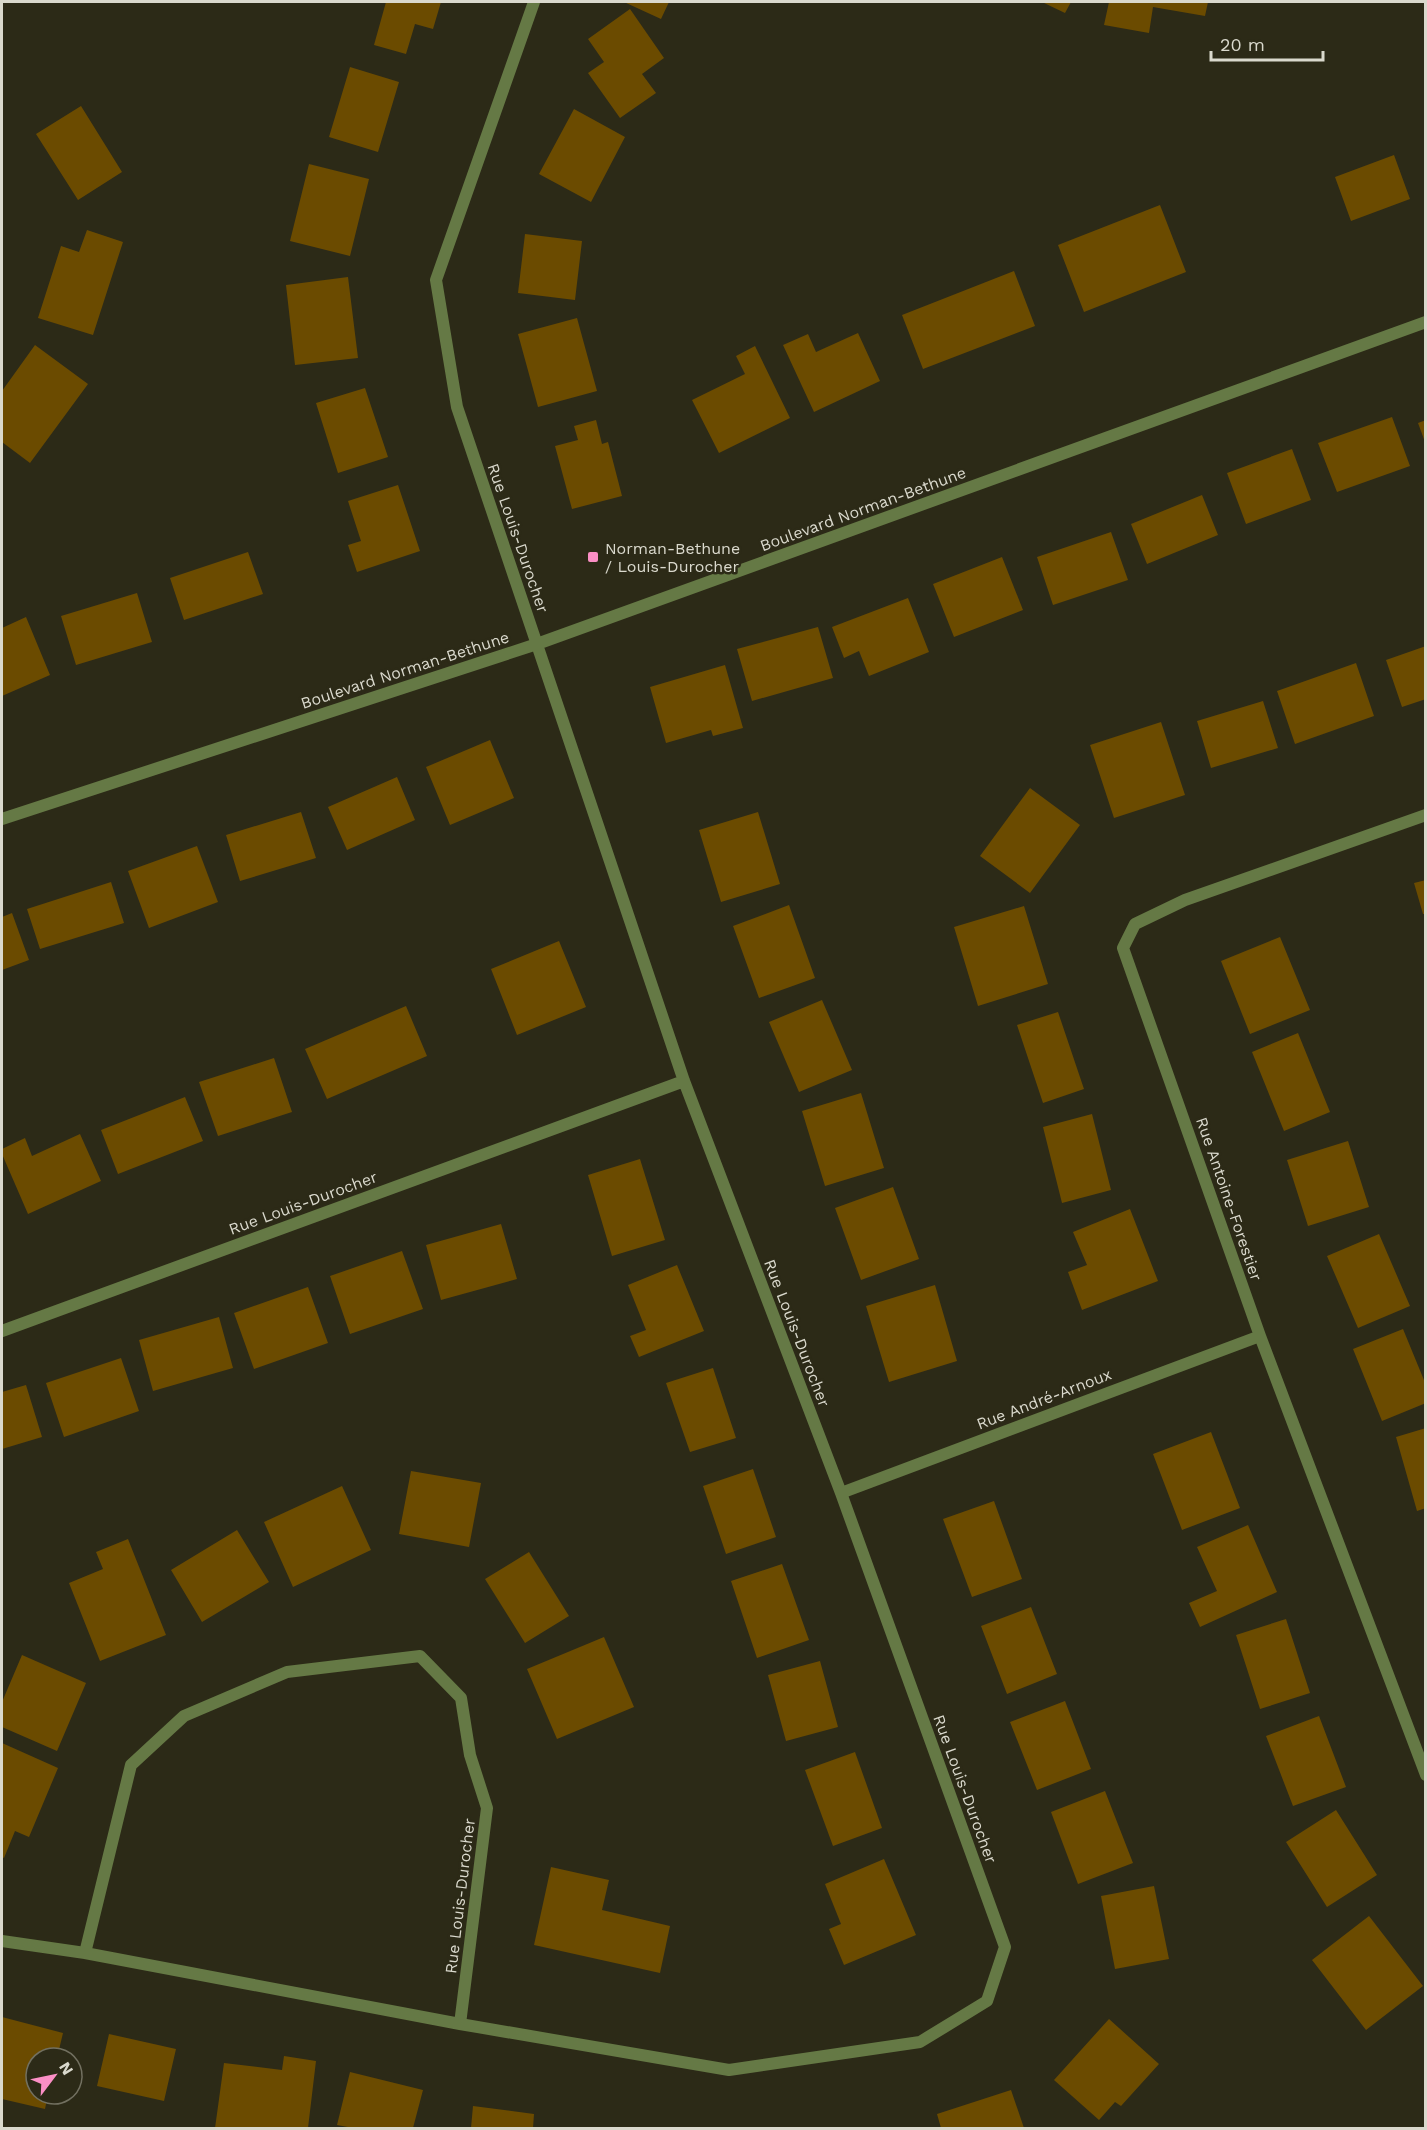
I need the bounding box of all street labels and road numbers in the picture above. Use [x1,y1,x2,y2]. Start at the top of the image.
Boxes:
street label: Rue Louis-Durocher [484,461,553,616]
street label: Boulevard Norman-Bethune [757,463,969,555]
street label: Boulevard Norman-Bethune [298,627,512,713]
street label: Rue Antoine-Forestier [1192,1115,1266,1284]
street label: Rue Louis-Durocher [226,1167,380,1239]
street label: Rue Louis-Durocher [760,1257,834,1410]
street label: Rue André-Arnoux [974,1364,1114,1434]
street label: Rue Louis-Durocher [929,1712,1001,1866]
street label: Rue Louis-Durocher [441,1817,479,1975]

